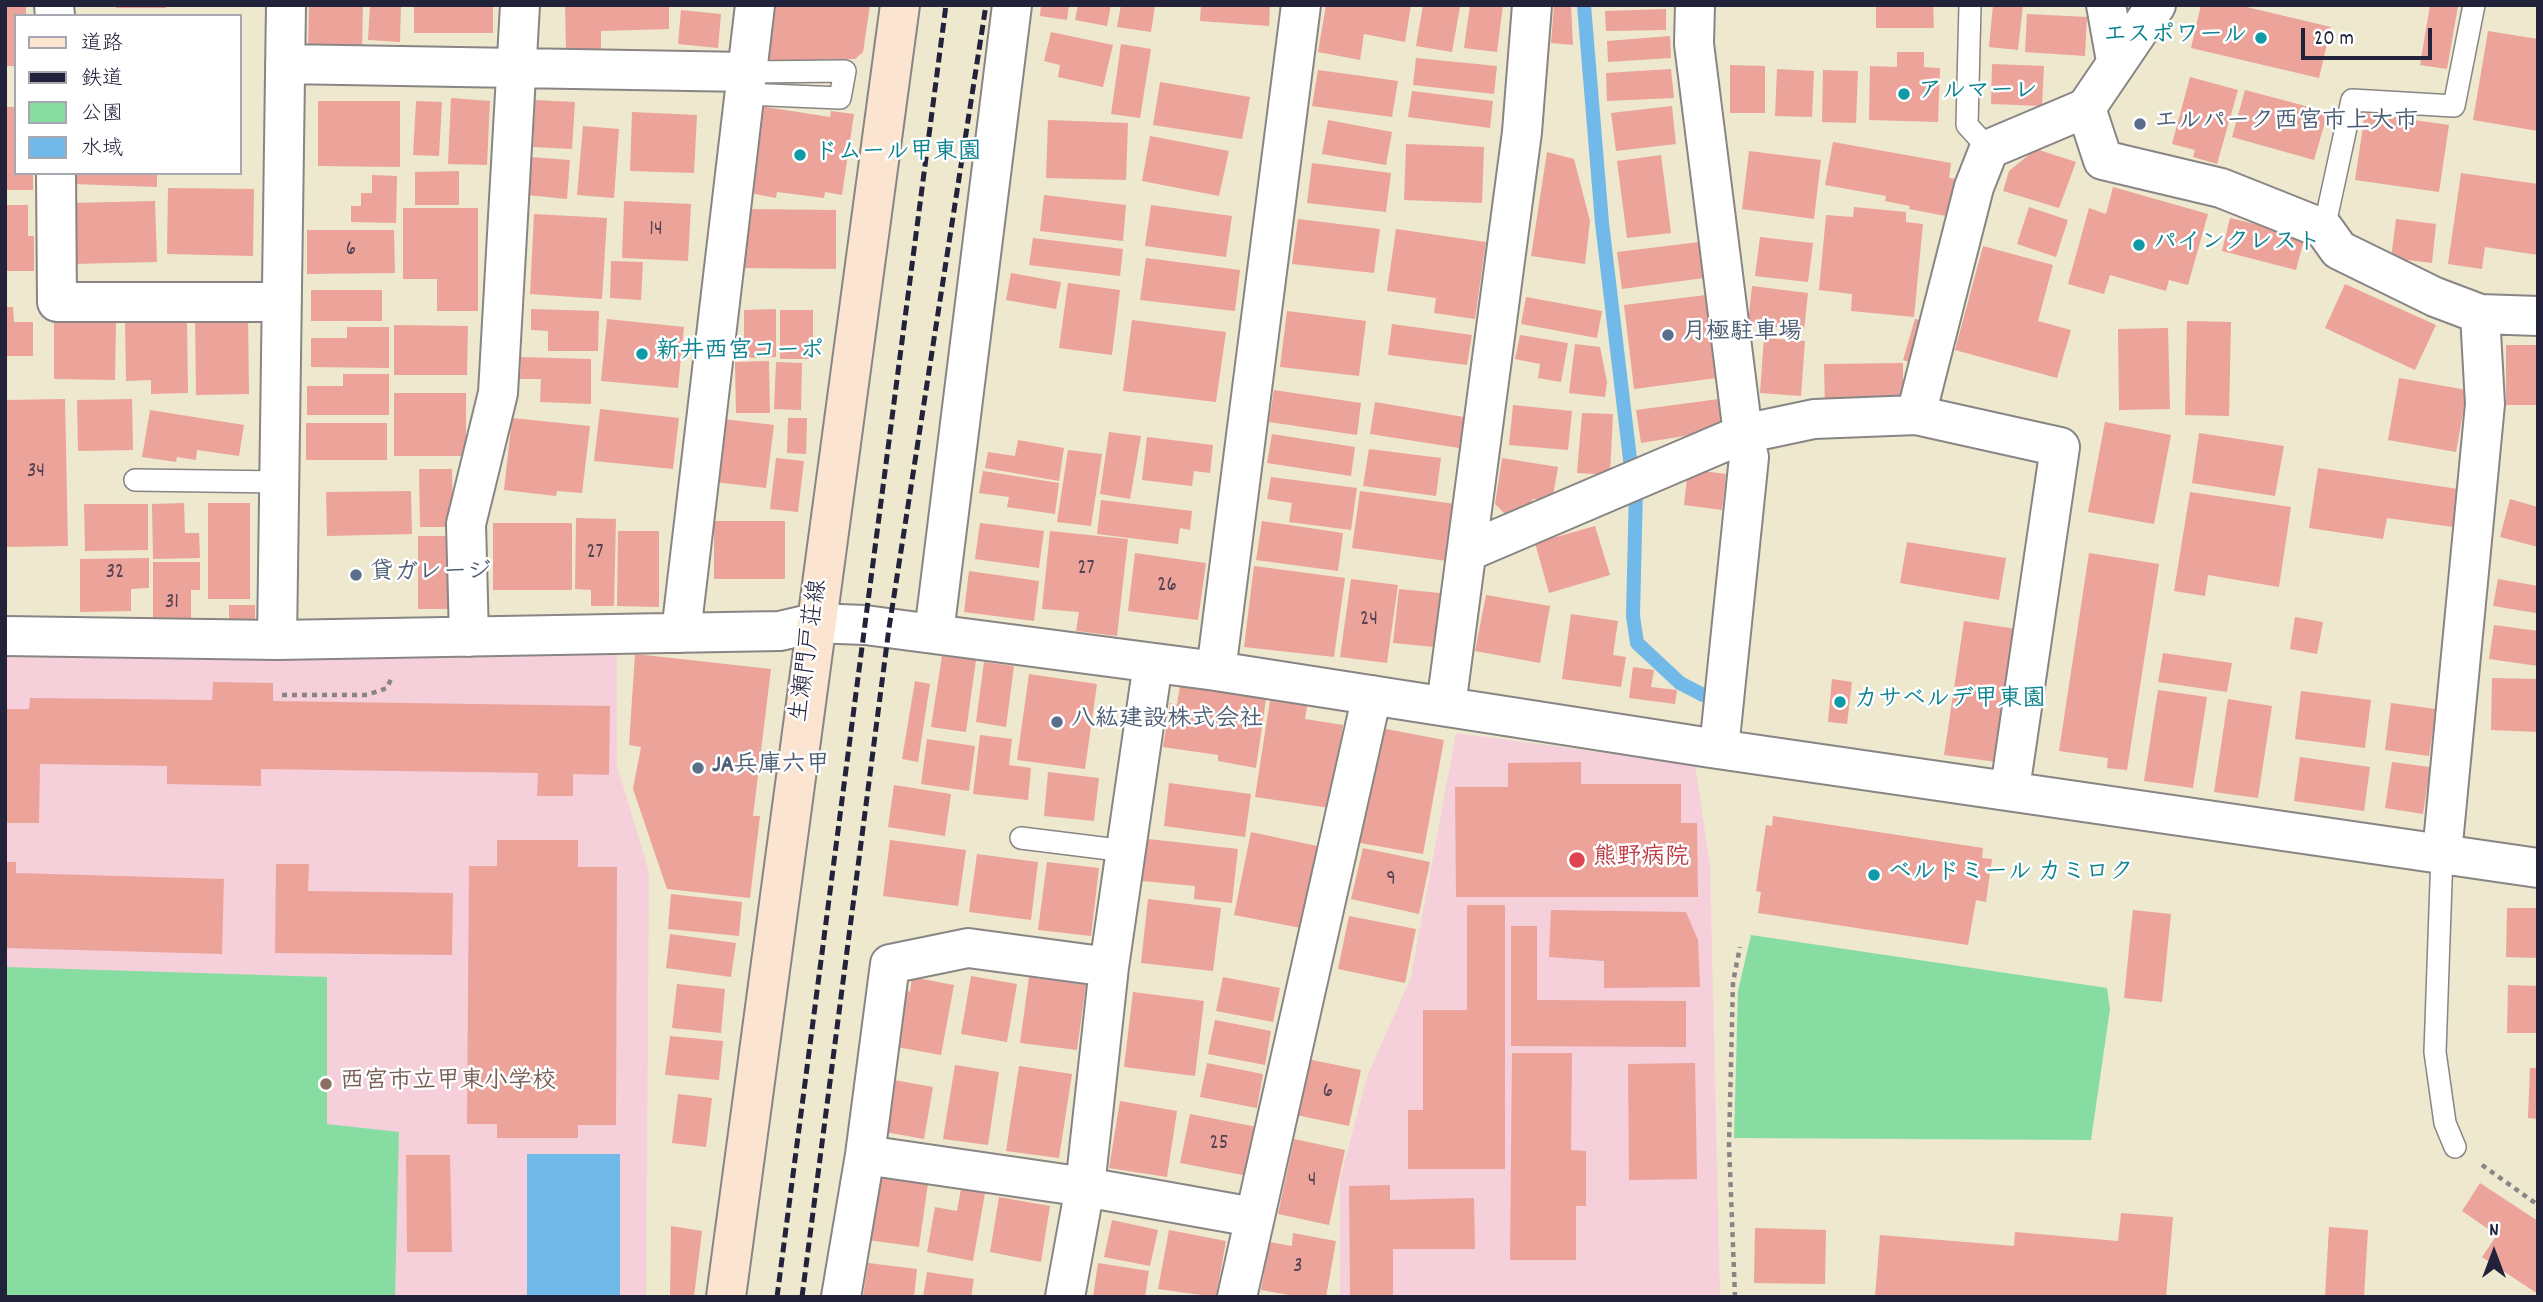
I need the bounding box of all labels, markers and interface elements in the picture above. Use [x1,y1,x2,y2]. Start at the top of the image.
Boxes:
legend [14,14,242,175]
scale bar [2305,14,2436,58]
place label: エスポワール [2103,24,2247,52]
text: 20 m [2314,25,2354,55]
text: 道路 [81,30,123,60]
marker: エスポワール [2253,30,2269,46]
text: 鉄道 [81,65,123,95]
place label: アルマーレ [1918,80,2038,108]
marker: アルマーレ [1896,86,1912,102]
text: 公園 [81,100,123,130]
place label: エルパーク西宮市上大市 [2154,110,2418,138]
marker: エルパーク西宮市上大市 [2132,116,2148,132]
text: 水域 [81,135,123,165]
place label: ドムール甲東園 [814,141,982,169]
marker: ドムール甲東園 [792,147,808,163]
house number: 14 [649,218,663,244]
place label: パインクレスト [2153,231,2321,259]
marker: パインクレスト [2131,237,2147,253]
house number: 6 [346,238,356,264]
place label: 月極駐車場 [1682,321,1802,349]
marker: 月極駐車場 [1660,327,1676,343]
place label: 新井西宮コーポ [656,340,824,368]
marker: 新井西宮コーポ [634,346,650,362]
house number: 34 [27,460,45,486]
house number: 27 [586,541,604,567]
house number: 27 [1077,557,1095,583]
house number: 32 [106,561,124,587]
place label: 貸ガレージ [370,561,491,589]
marker: 貸ガレージ [348,567,364,583]
house number: 26 [1157,574,1177,600]
street label: 生瀬門戸荘線 [787,578,835,724]
house number: 31 [165,591,179,617]
house number: 24 [1360,608,1378,634]
place label: カサベルデ甲東園 [1854,688,2046,716]
marker: カサベルデ甲東園 [1832,694,1848,710]
place label: 八紘建設株式会社 [1071,708,1263,736]
marker: 八紘建設株式会社 [1049,714,1065,730]
place label: JA兵庫六甲 [712,754,830,782]
marker: JA兵庫六甲 [690,760,706,776]
place label: 熊野病院 [1593,846,1689,874]
marker: 熊野病院 [1567,850,1587,870]
place label: ベルドミール カミロク [1888,861,2133,889]
marker: ベルドミール カミロク [1866,867,1882,883]
house number: 9 [1386,868,1396,894]
place label: 西宮市立甲東小学校 [340,1070,556,1098]
marker: 西宮市立甲東小学校 [318,1076,334,1092]
house number: 6 [1323,1080,1333,1106]
house number: 25 [1210,1132,1228,1158]
house number: 4 [1308,1169,1316,1195]
north arrow [2459,1218,2529,1288]
text: N [2489,1218,2499,1245]
house number: 3 [1293,1255,1303,1281]

